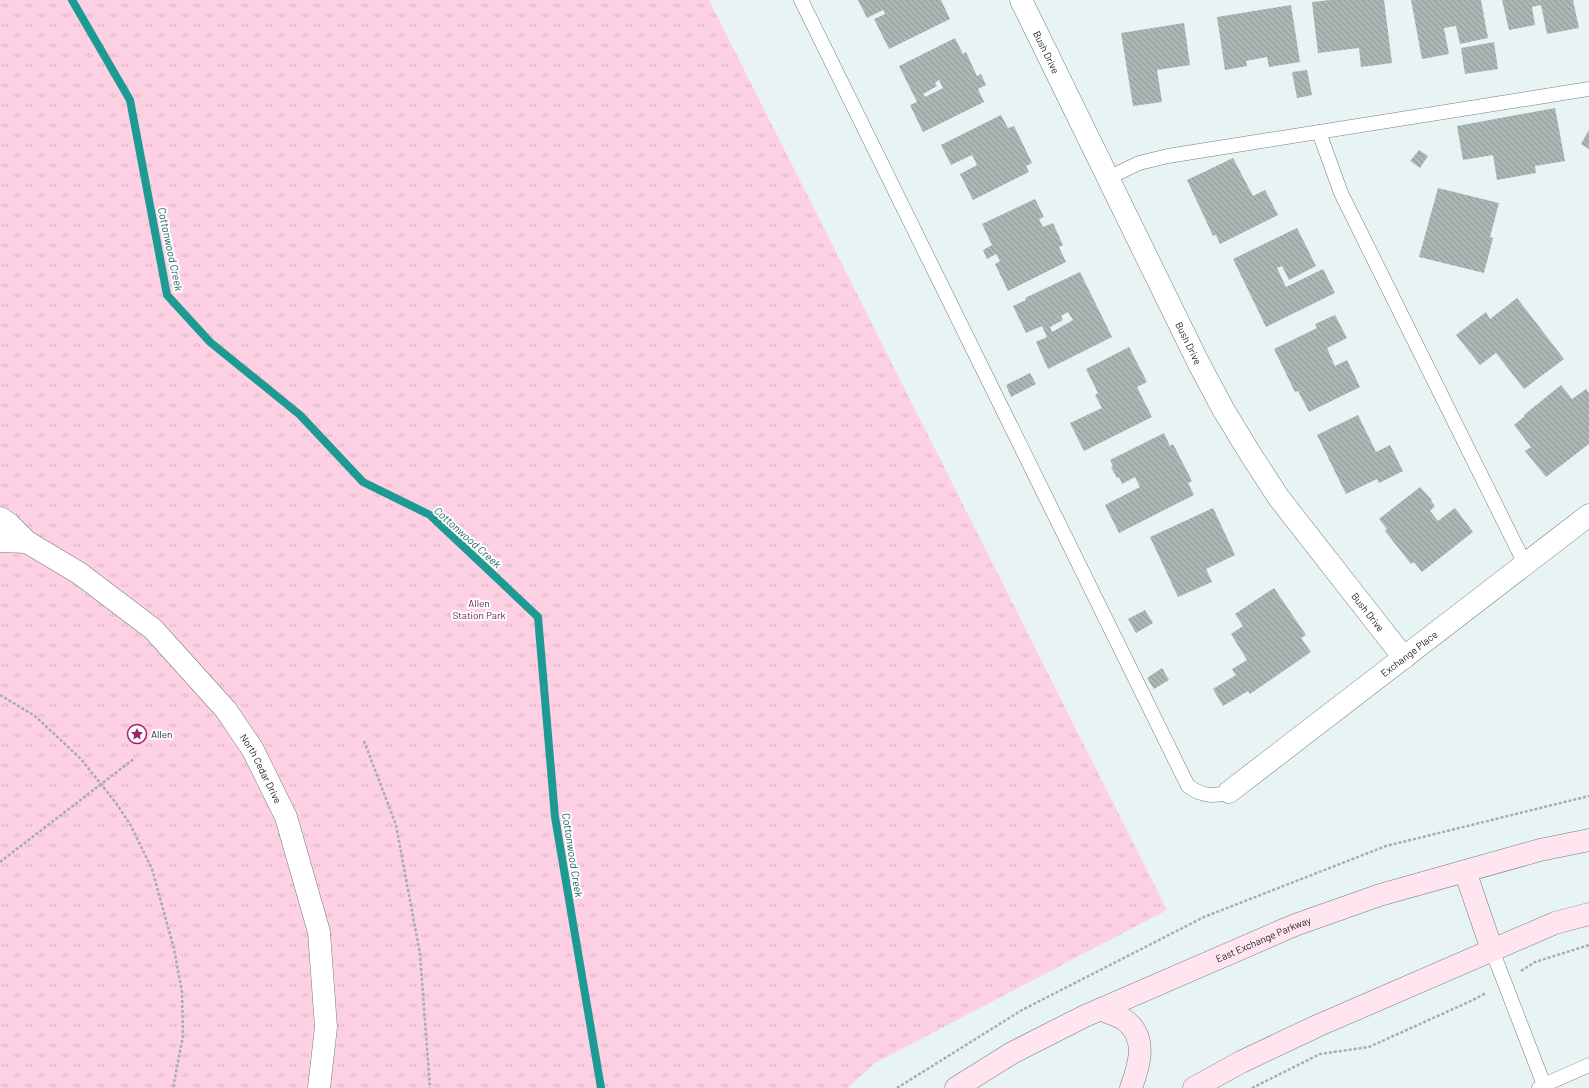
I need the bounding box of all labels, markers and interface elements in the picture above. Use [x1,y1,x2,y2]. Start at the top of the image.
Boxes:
street label: Bush Drive [1031,29,1062,75]
water label: Cottonwood Creek [156,206,186,293]
street label: Bush Drive [1173,320,1204,366]
water label: Cottonwood Creek [432,504,505,571]
street label: Bush Drive [1349,590,1387,634]
park label: Allen Station Park [452,597,506,621]
street label: Exchange Place [1378,628,1440,679]
place icon: Allen [126,723,148,745]
place label: Allen [151,728,172,740]
street label: North Cedar Drive [238,731,284,805]
water label: Cottonwood Creek [560,812,586,899]
street label: East Exchange Parkway [1214,914,1313,965]

